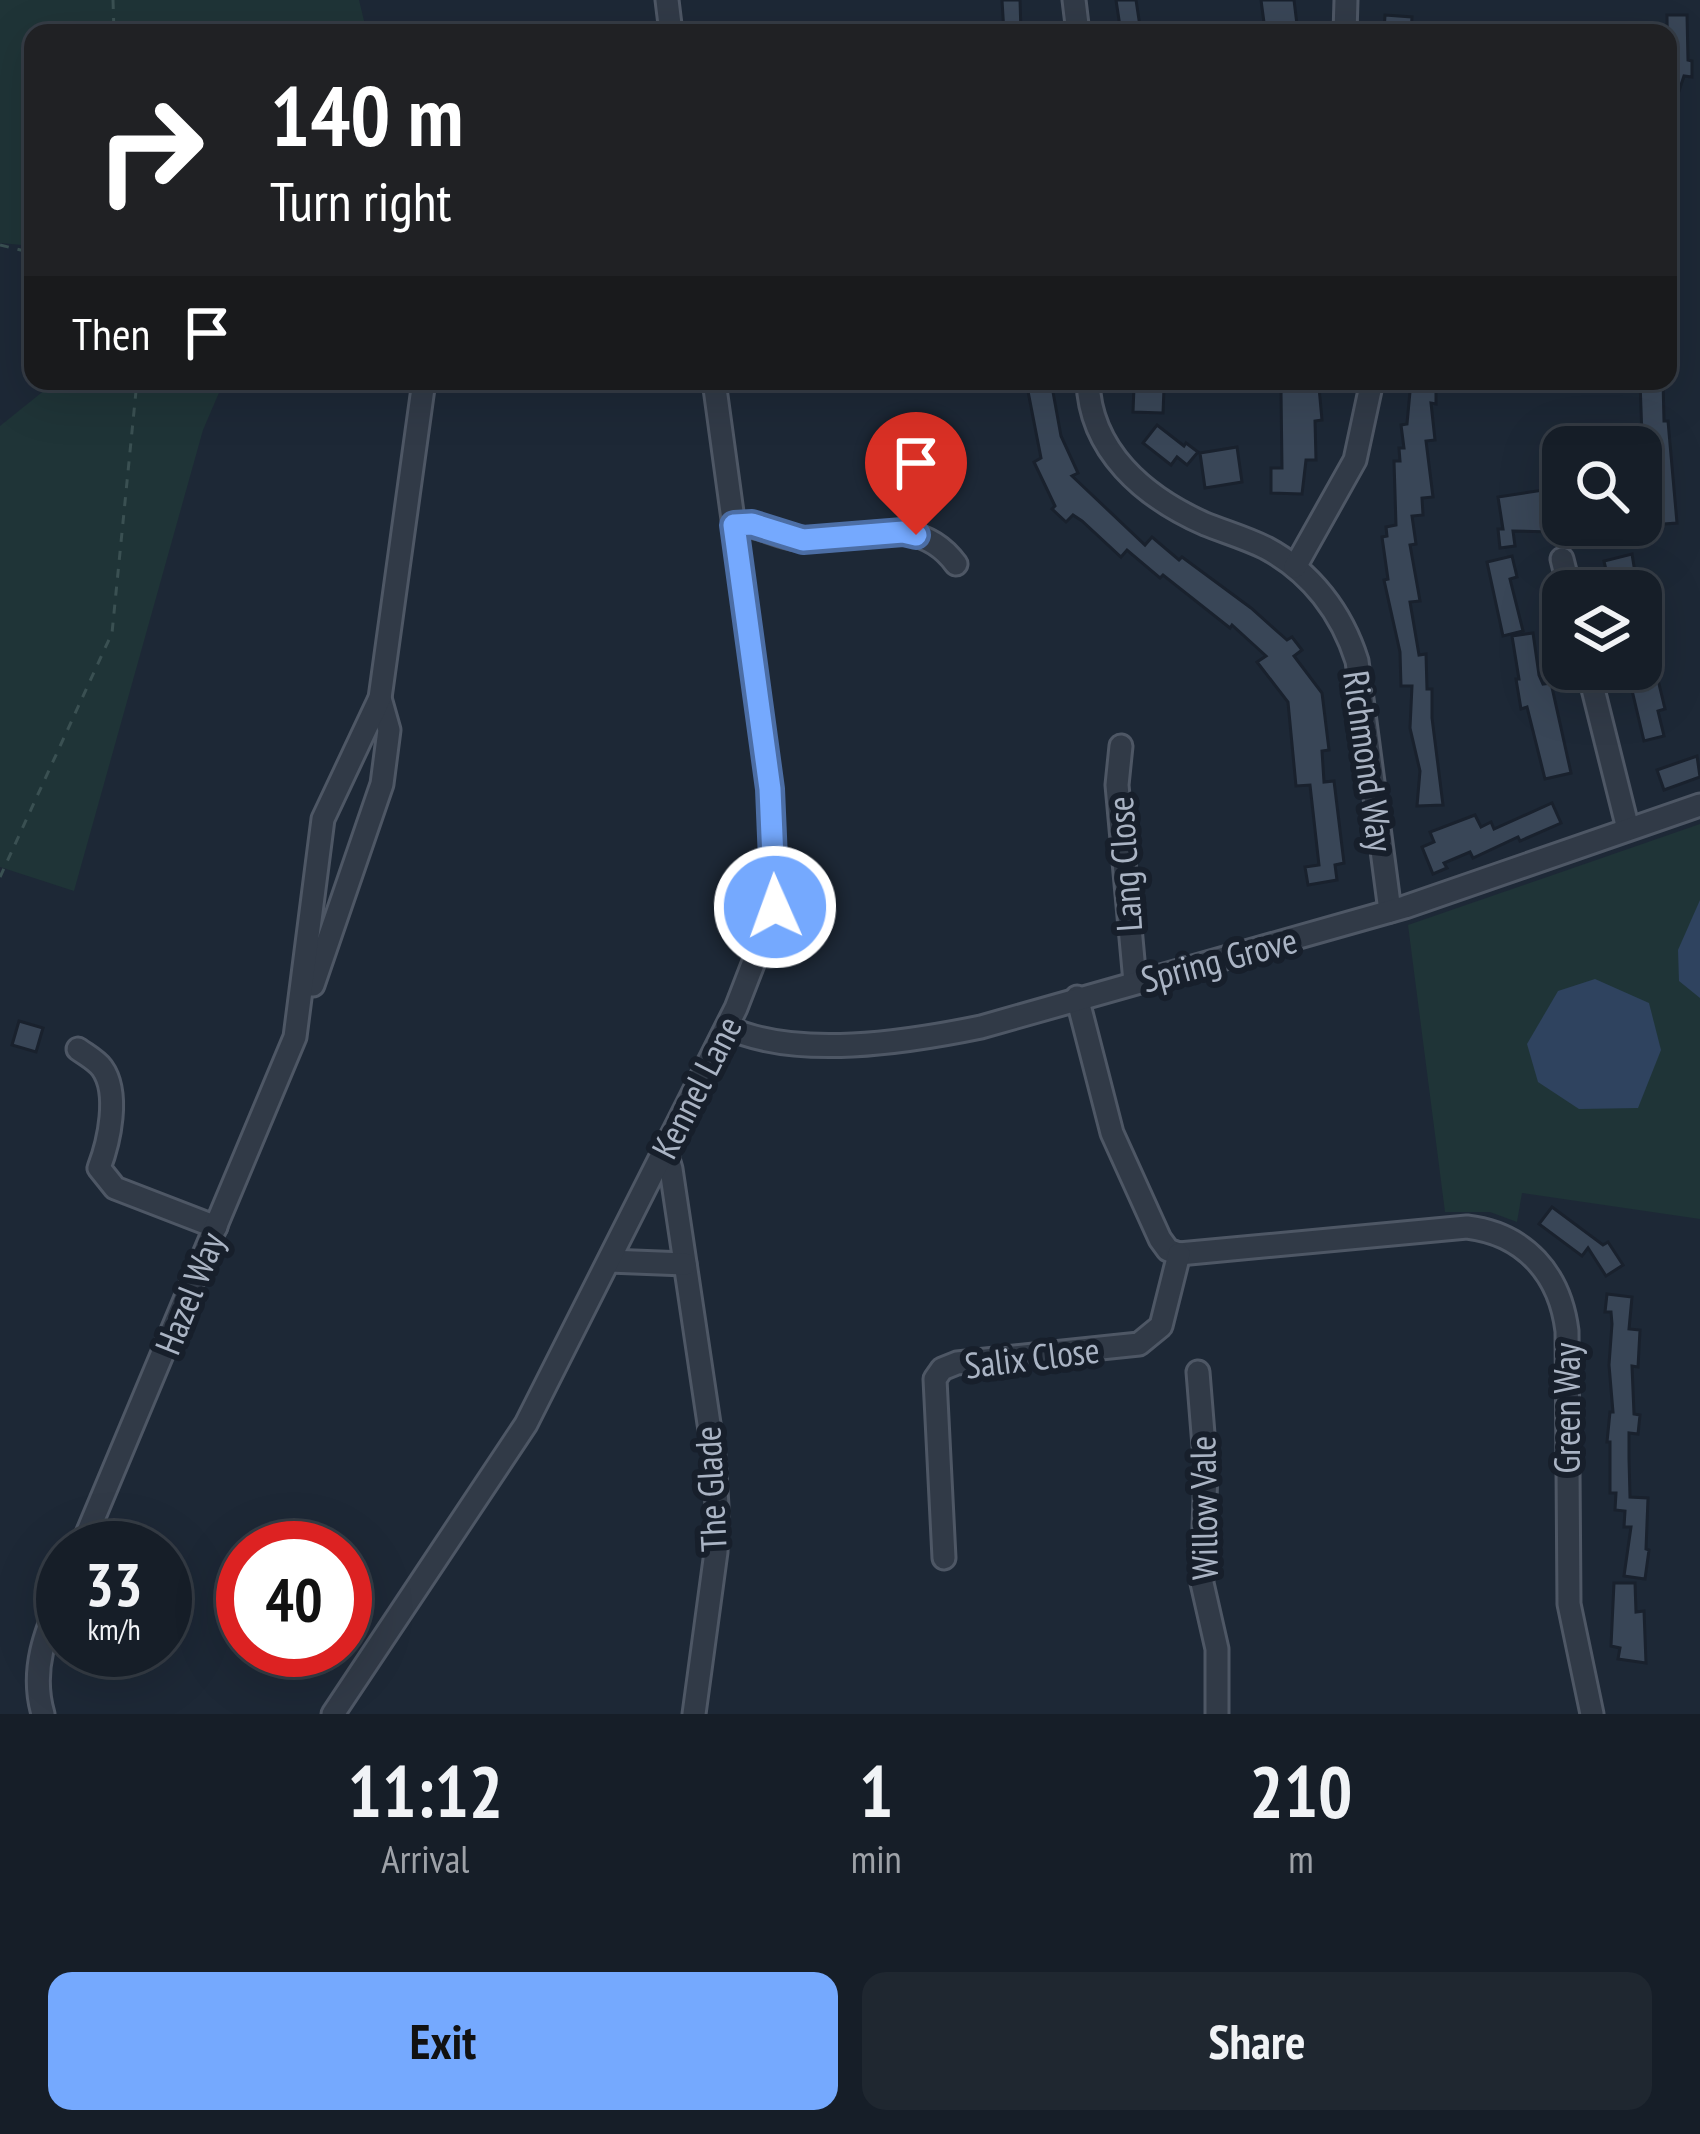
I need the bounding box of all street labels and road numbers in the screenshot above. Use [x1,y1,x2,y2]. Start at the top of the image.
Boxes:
street label: Richmond Way [1333,668,1405,855]
street label: Lang Close [1096,795,1152,933]
street label: Spring Grove [1136,916,1302,1002]
street label: Kennel Lane [640,1008,752,1166]
street label: Hazel Way [143,1225,235,1361]
street label: Salix Close [962,1325,1102,1389]
street label: Green Way [1543,1342,1590,1473]
street label: The Glade [683,1425,737,1553]
street label: Willow Vale [1178,1436,1228,1580]

